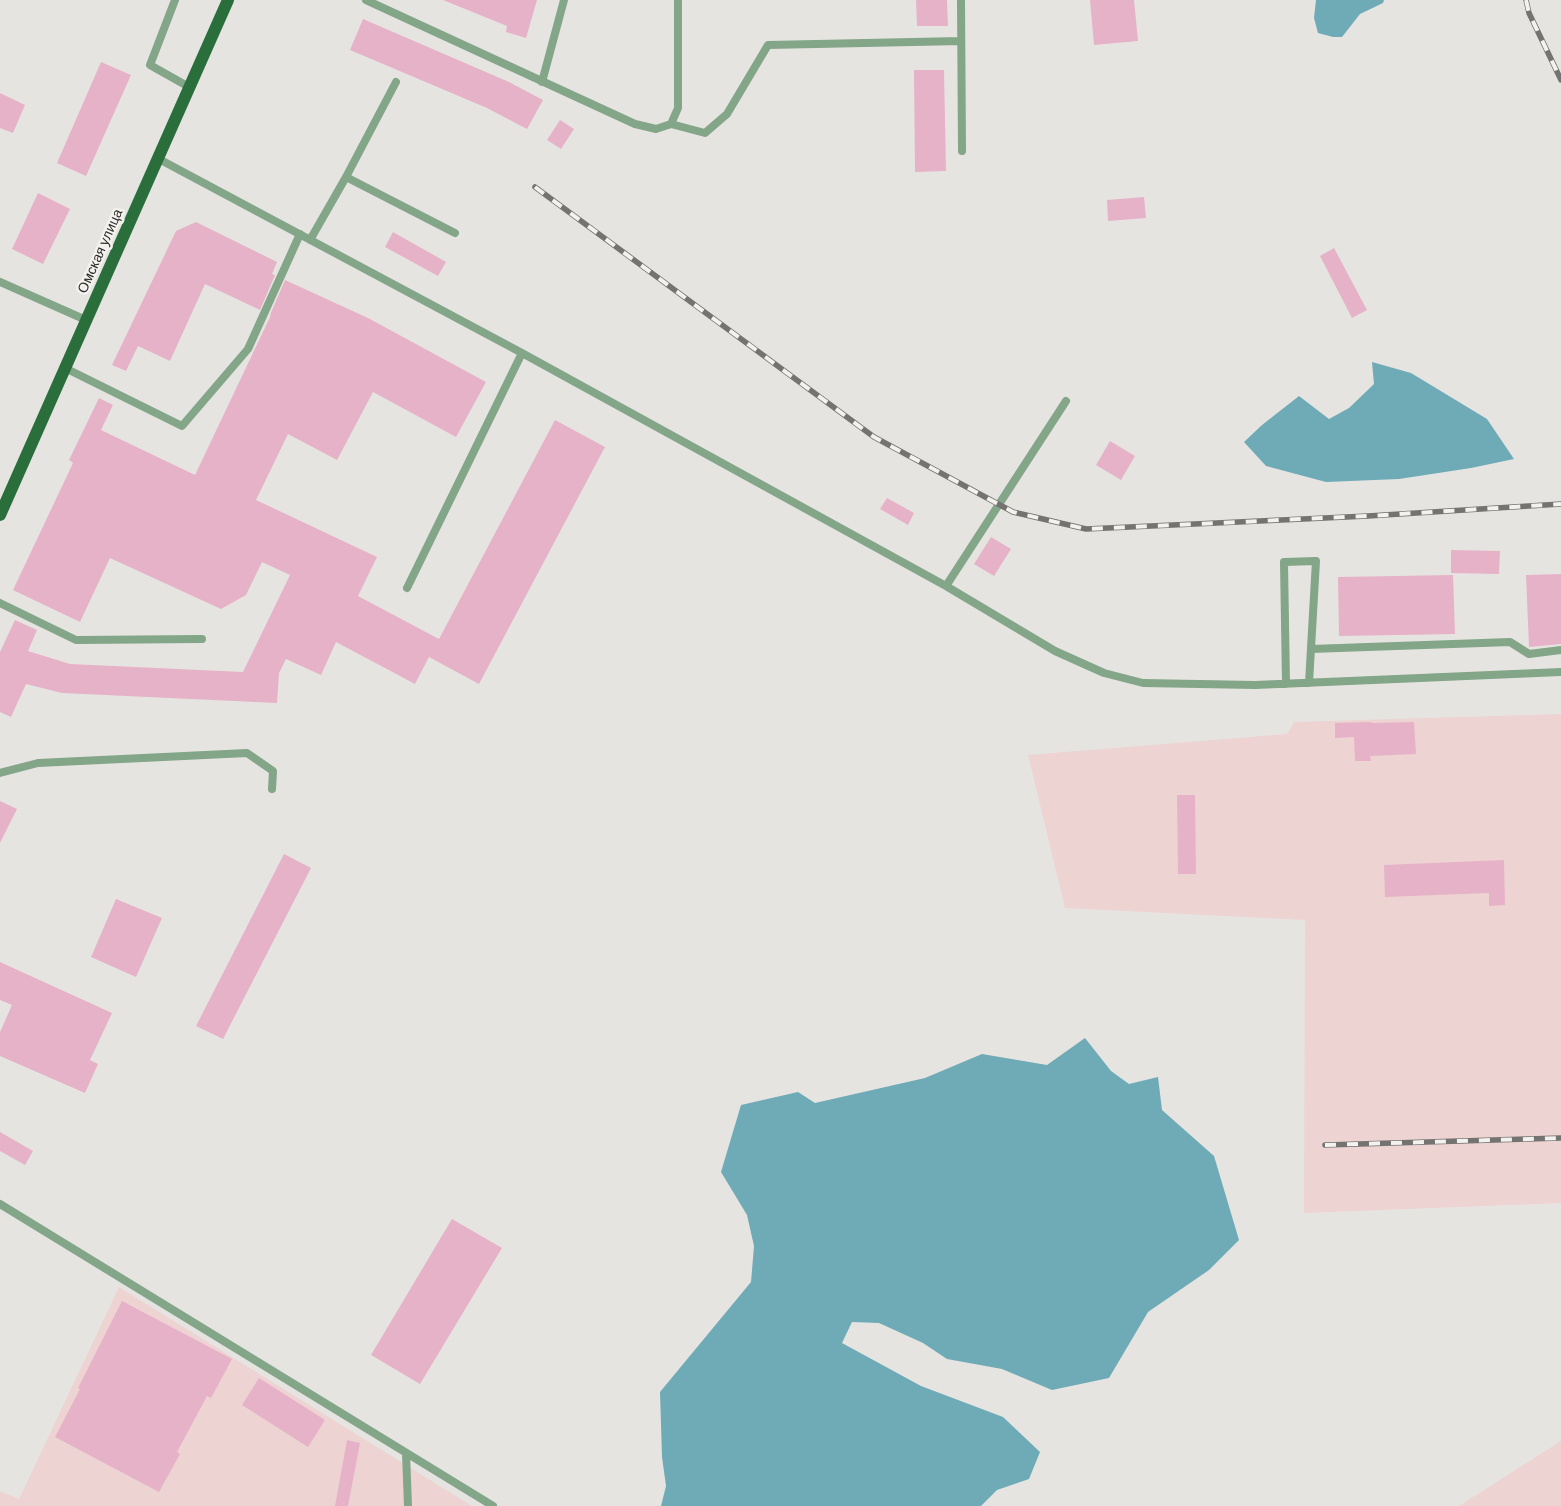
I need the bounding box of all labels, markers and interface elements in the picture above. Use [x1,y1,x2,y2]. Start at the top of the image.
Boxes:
street label: Омская улица [74,206,126,296]

